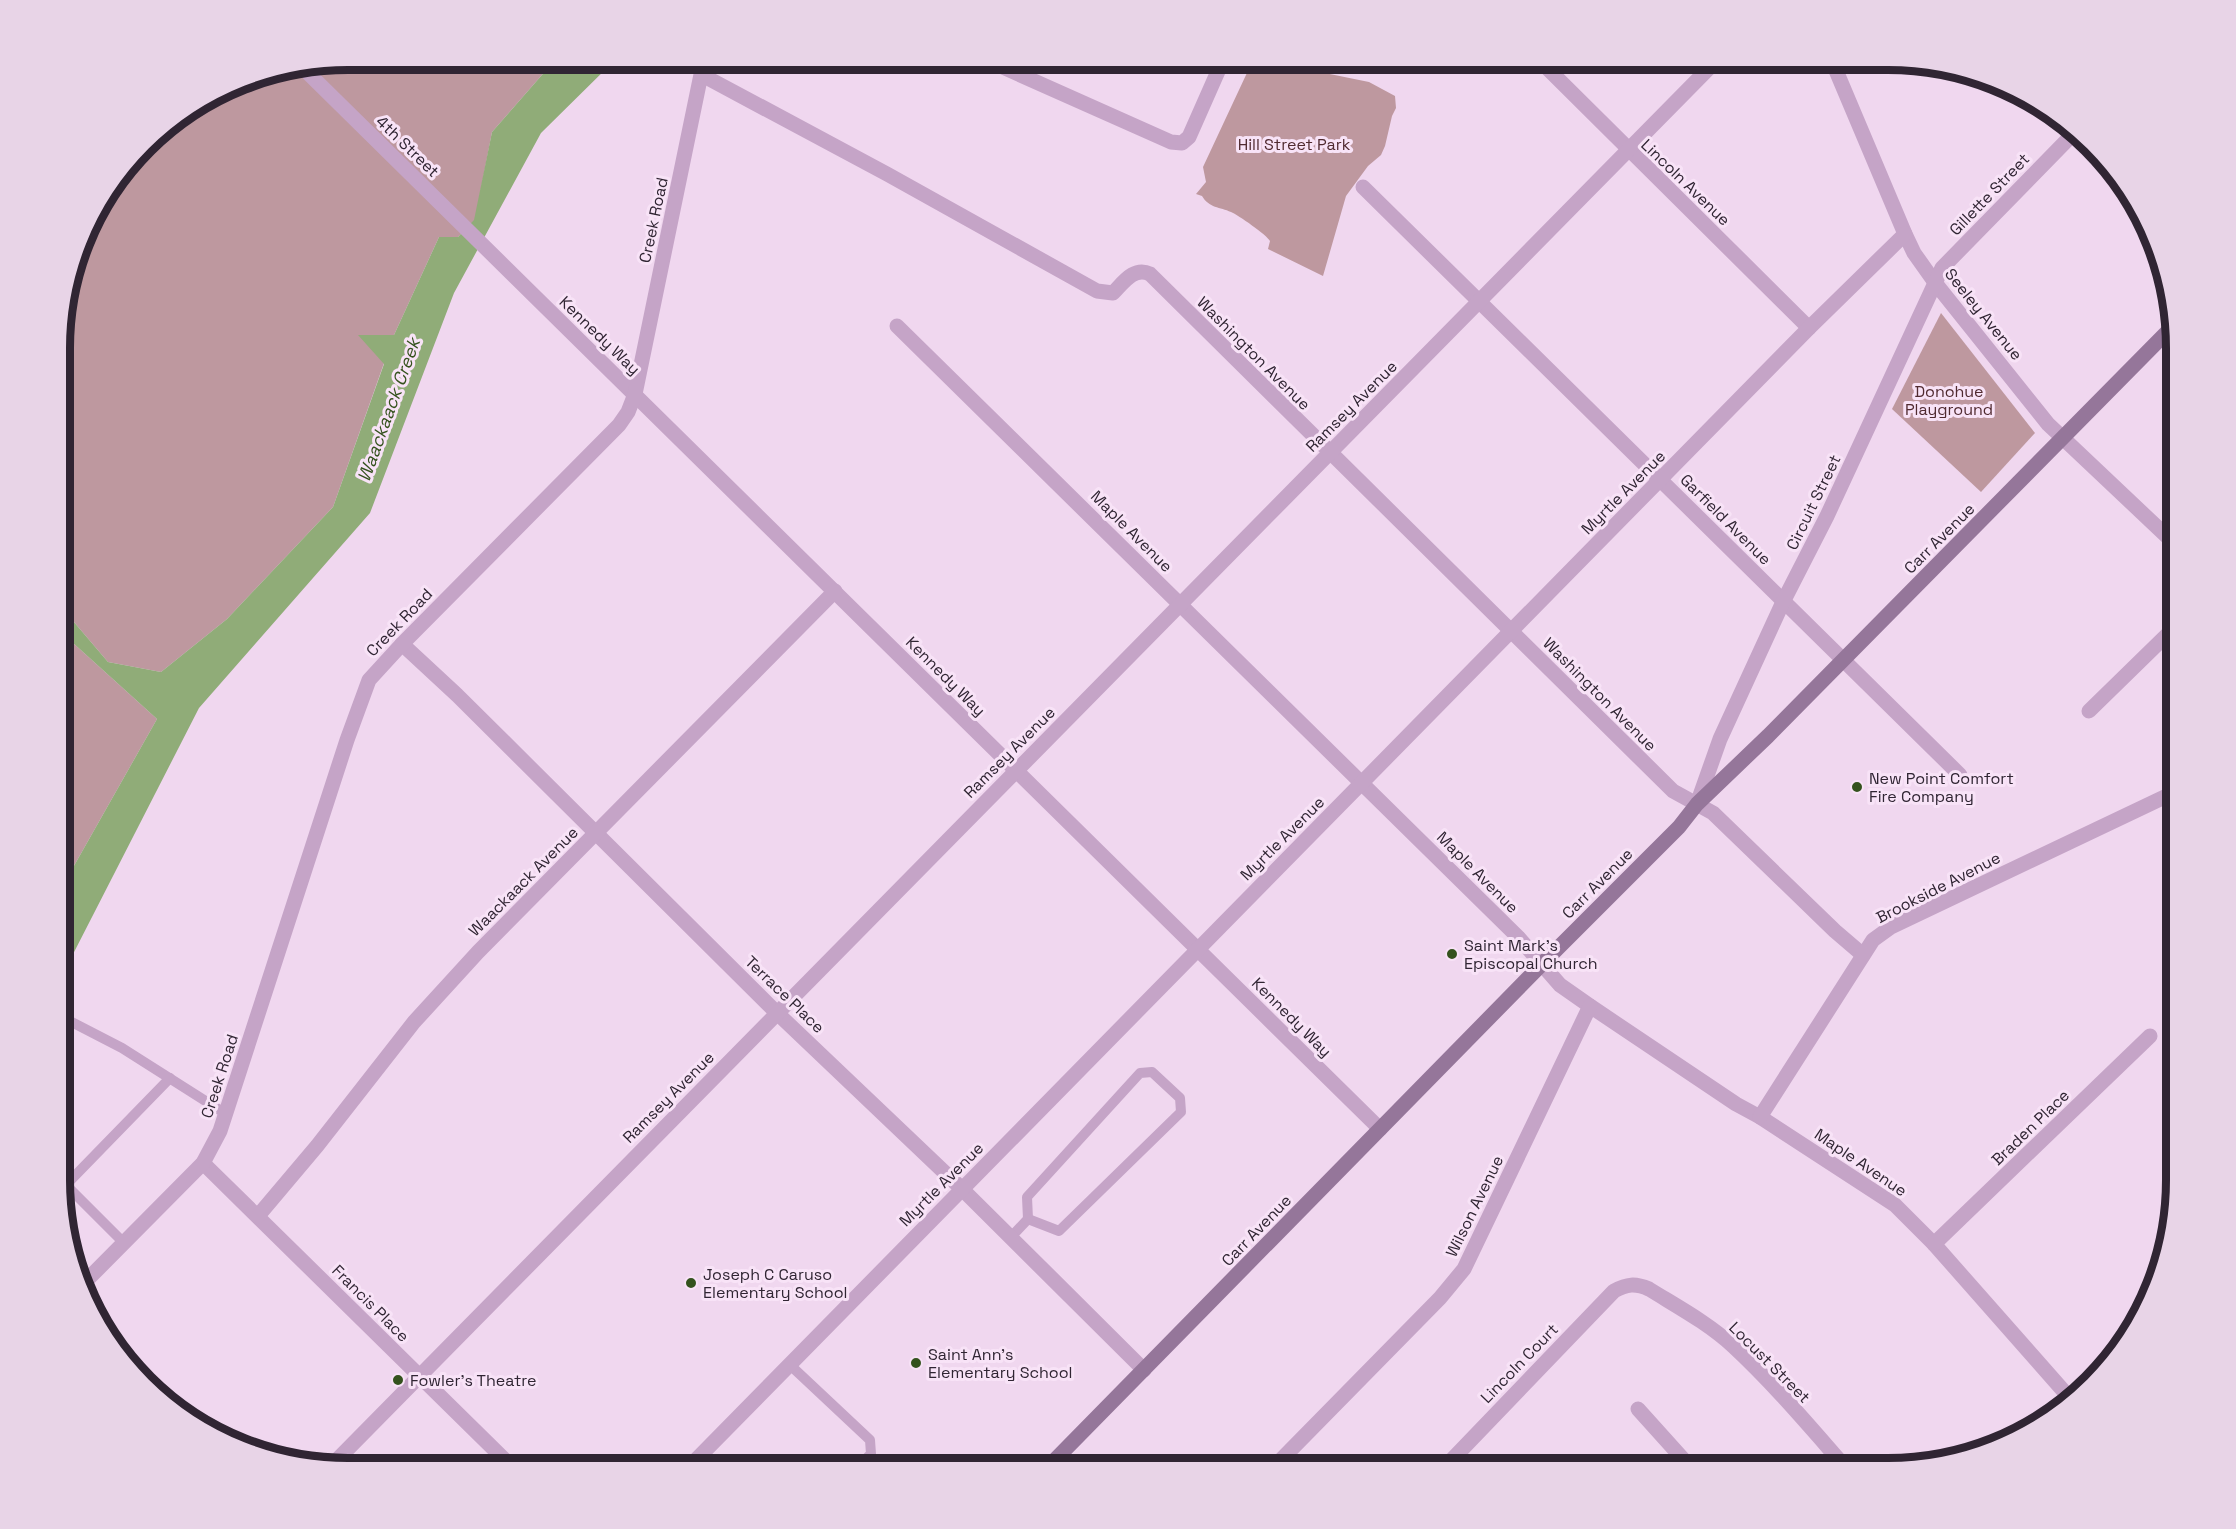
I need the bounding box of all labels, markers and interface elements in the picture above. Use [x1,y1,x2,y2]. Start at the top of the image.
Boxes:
street label: 4th Street [372,111,444,182]
park label: Hill Street Park [1238,134,1351,155]
street label: Lincoln Avenue [1637,134,1735,230]
street label: Gillette Street [1945,149,2034,240]
street label: Creek Road [634,175,673,265]
street label: Seeley Avenue [1940,264,2027,365]
street label: Kennedy Way [555,291,645,379]
street label: Washington Avenue [1192,292,1315,415]
water label: Waackaack Creek [352,333,426,485]
street label: Ramsey Avenue [1301,356,1402,457]
park label: Donohue Playground [1905,381,1993,420]
street label: Myrtle Avenue [1577,446,1670,539]
street label: Circuit Street [1781,451,1846,553]
street label: Garfield Avenue [1676,469,1776,569]
street label: Maple Avenue [1086,486,1177,577]
street label: Carr Avenue [1899,498,1979,578]
street label: Creek Road [362,584,437,661]
street label: Kennedy Way [901,632,990,721]
street label: Washington Avenue [1538,633,1661,756]
street label: Ramsey Avenue [959,702,1060,803]
place label: New Point Comfort Fire Company [1869,768,2014,807]
marker: New Point Comfort Fire Company [1850,780,1864,794]
street label: Myrtle Avenue [1236,792,1329,885]
street label: Waackaack Avenue [464,822,583,941]
street label: Maple Avenue [1432,827,1523,918]
street label: Carr Avenue [1557,843,1637,923]
street label: Brookside Avenue [1872,847,2004,928]
place label: Saint Mark's Episcopal Church [1464,935,1598,974]
marker: Saint Mark's Episcopal Church [1445,947,1459,961]
street label: Terrace Place [740,951,829,1038]
street label: Kennedy Way [1247,973,1336,1062]
street label: Creek Road [196,1032,243,1121]
street label: Ramsey Avenue [618,1047,719,1148]
street label: Braden Place [1987,1085,2074,1170]
street label: Maple Avenue [1810,1124,1911,1201]
street label: Myrtle Avenue [895,1138,988,1231]
street label: Wilson Avenue [1441,1152,1508,1260]
street label: Carr Avenue [1217,1190,1296,1271]
street label: Francis Place [328,1260,414,1346]
place label: Joseph C Caruso Elementary School [703,1264,848,1303]
marker: Joseph C Caruso Elementary School [684,1276,698,1290]
street label: Locust Street [1725,1317,1815,1407]
street label: Lincoln Court [1476,1319,1563,1408]
place label: Saint Ann's Elementary School [928,1344,1073,1383]
marker: Saint Ann's Elementary School [909,1356,923,1370]
place label: Fowler's Theatre [410,1370,537,1391]
marker: Fowler's Theatre [391,1373,405,1387]

